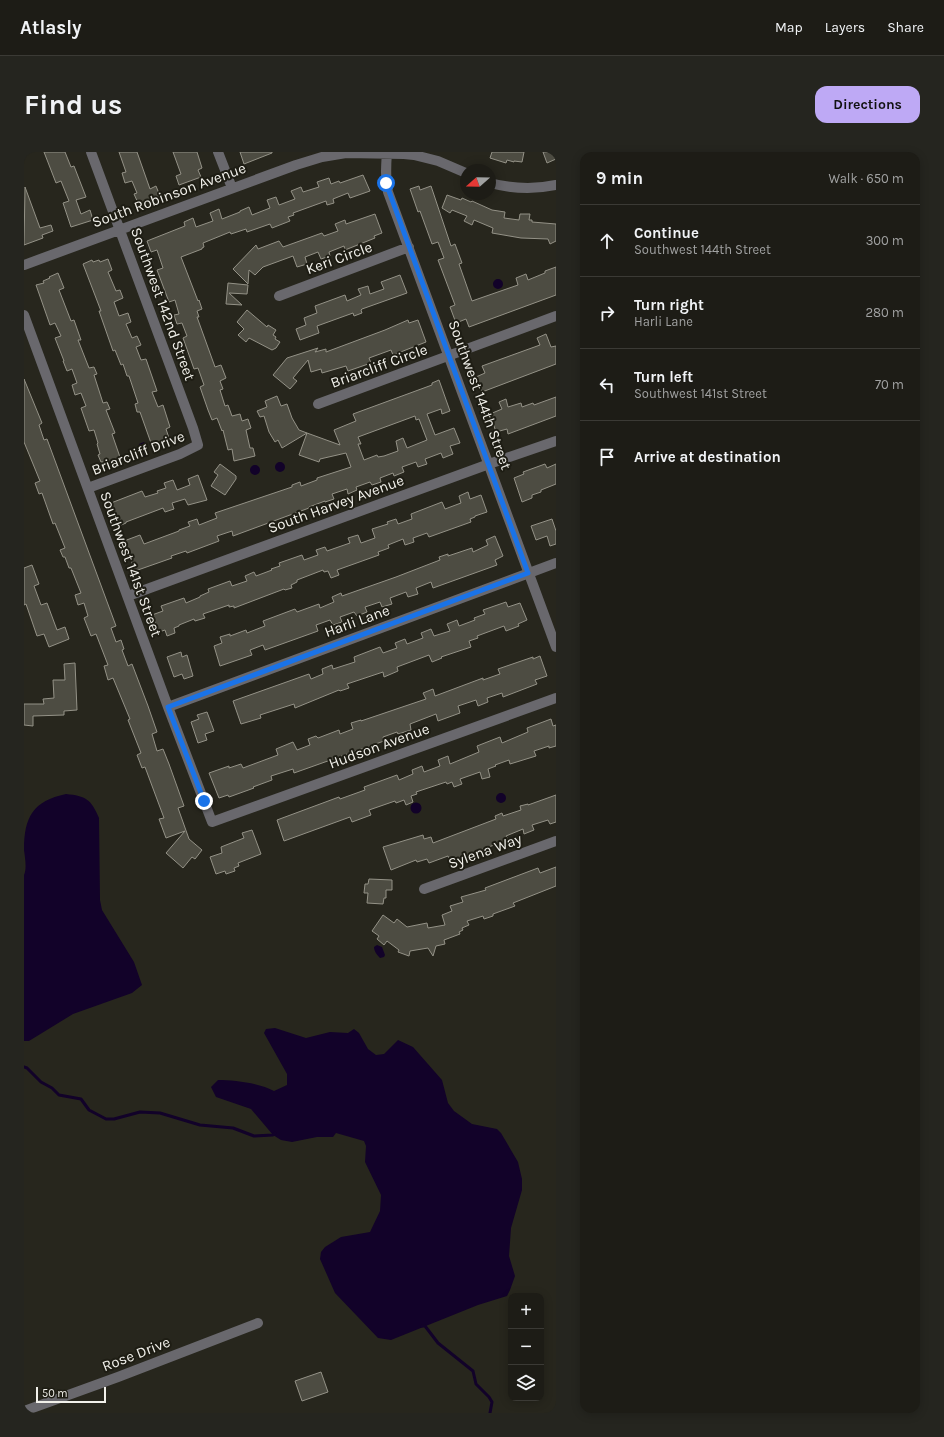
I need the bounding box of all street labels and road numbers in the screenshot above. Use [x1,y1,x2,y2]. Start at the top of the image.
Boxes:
street label: South Robinson Avenue [90,159,248,231]
street label: Southwest 142nd Street [127,225,199,383]
street label: Keri Circle [304,238,374,278]
street label: Southwest 144th Street [445,318,516,473]
street label: Briarcliff Circle [328,340,430,392]
street label: Briarcliff Drive [89,427,187,479]
street label: South Harvey Avenue [266,471,406,537]
street label: Southwest 141st Street [96,489,166,639]
street label: Harli Lane [322,601,392,641]
street label: Hudson Avenue [326,719,432,773]
street label: Sylena Way [446,829,524,873]
street label: Rose Drive [99,1333,173,1375]

